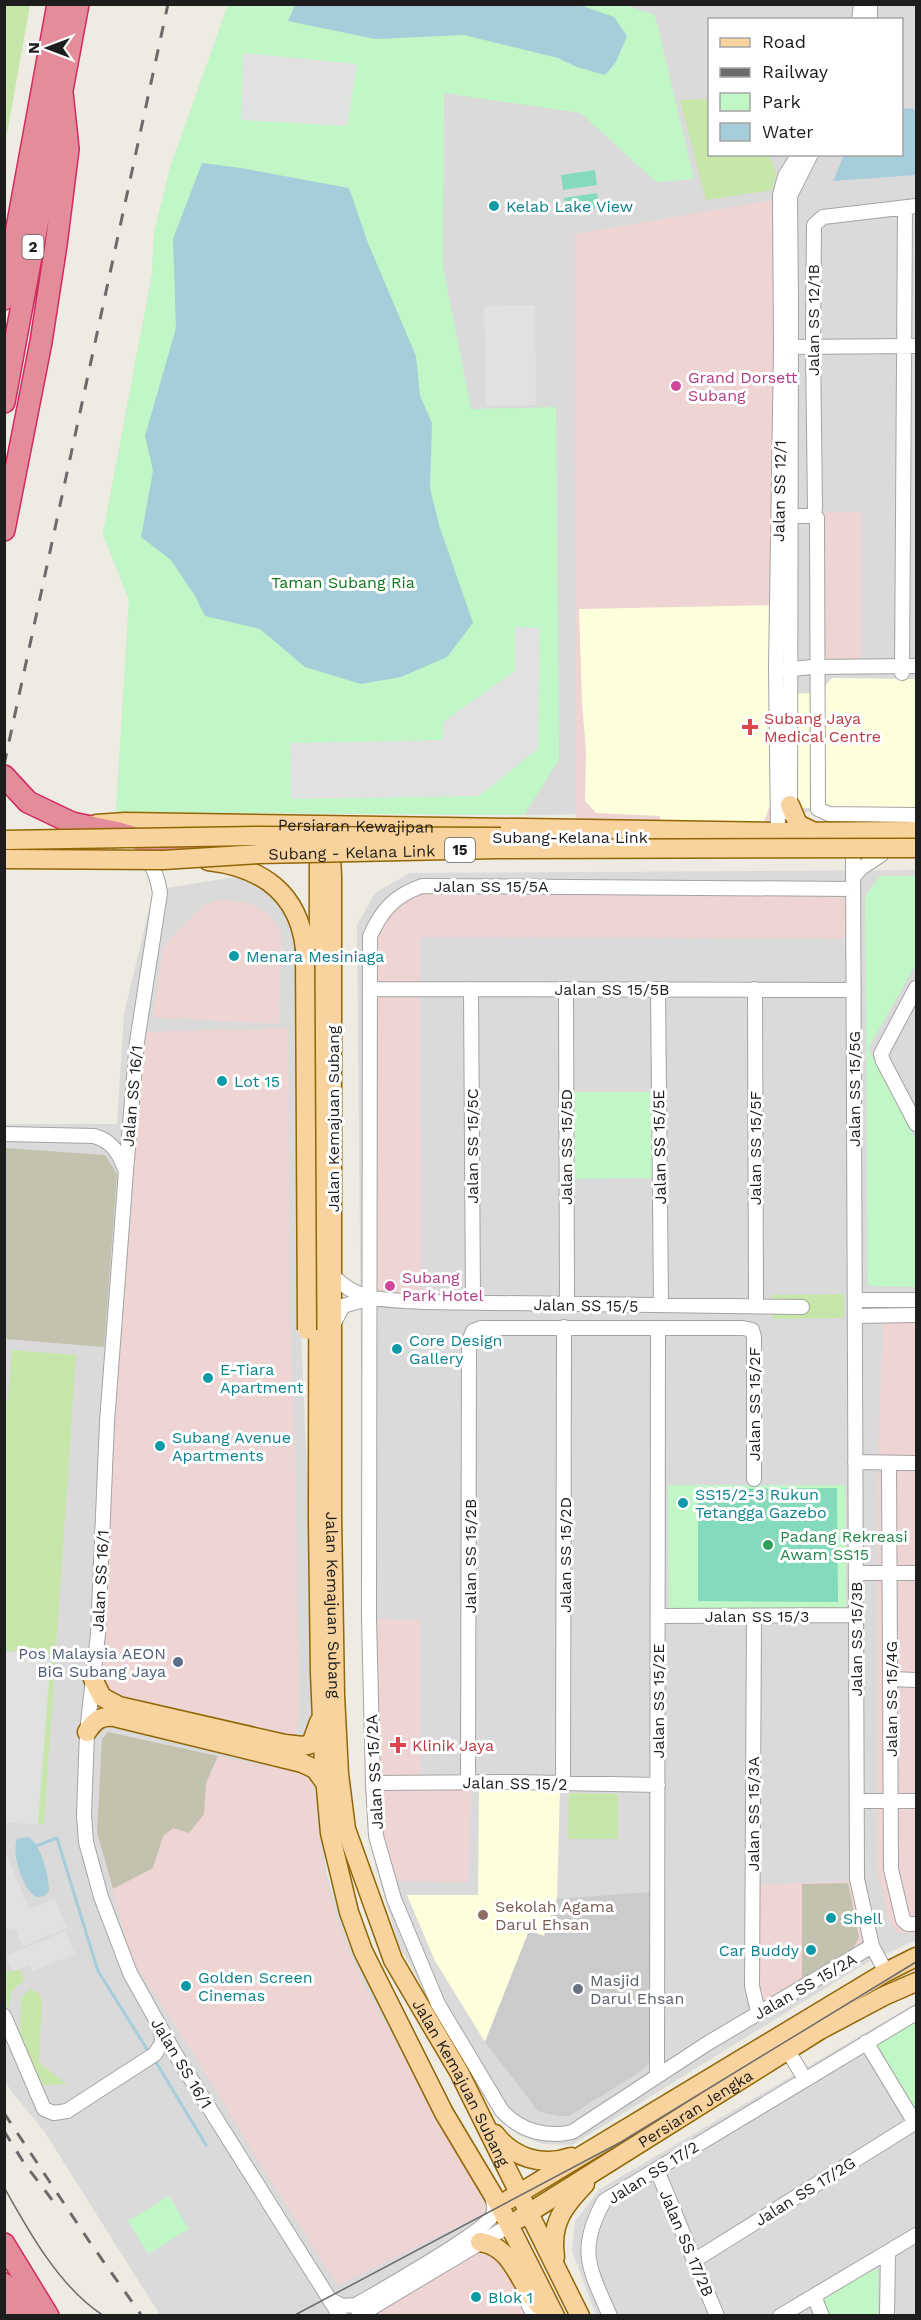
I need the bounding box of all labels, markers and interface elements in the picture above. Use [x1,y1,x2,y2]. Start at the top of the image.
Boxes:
north arrow [18,18,78,78]
legend [708,18,903,156]
text: Road [762,31,806,52]
text: N [24,42,43,54]
text: Railway [762,61,829,82]
text: Park [762,91,801,112]
text: Water [762,121,814,142]
place label: Kelab Lake View [506,197,633,216]
marker: Kelab Lake View [487,199,501,213]
road number: 2 [22,235,44,259]
street label: Jalan SS 12/1B [804,264,823,376]
place label: Grand Dorsett Subang [688,368,798,405]
marker: Grand Dorsett Subang [669,379,683,393]
street label: Jalan SS 12/1 [769,440,790,542]
park label: Taman Subang Ria [271,573,415,592]
place label: Subang Jaya Medical Centre [764,709,881,746]
marker: Subang Jaya Medical Centre [741,718,759,736]
street label: Persiaran Kewajipan [278,815,434,837]
street label: Subang-Kelana Link [492,828,648,847]
road number: 15 [445,838,475,862]
street label: Subang - Kelana Link [268,841,435,864]
street label: Jalan SS 15/5A [433,877,549,896]
place label: Menara Mesiniaga [246,947,384,966]
marker: Menara Mesiniaga [227,949,241,963]
street label: Jalan SS 15/5B [554,980,670,999]
street label: Jalan Kemajuan Subang [324,1025,343,1212]
street label: Jalan SS 15/5G [845,1031,864,1147]
street label: Jalan SS 16/1 [119,1044,146,1148]
place label: Lot 15 [234,1072,280,1091]
marker: Lot 15 [215,1074,229,1088]
street label: Jalan SS 15/5C [463,1088,482,1204]
street label: Jalan SS 15/5D [557,1089,576,1205]
street label: Jalan SS 15/5E [649,1089,670,1205]
street label: Jalan SS 15/5F [746,1091,765,1205]
place label: Subang Park Hotel [402,1268,484,1305]
marker: Subang Park Hotel [383,1279,397,1293]
street label: Jalan SS 15/5 [534,1295,638,1316]
place label: Core Design Gallery [409,1331,502,1368]
marker: Core Design Gallery [390,1342,404,1356]
street label: Jalan SS 15/2F [745,1347,764,1461]
place label: E-Tiara Apartment [220,1360,304,1397]
marker: E-Tiara Apartment [201,1371,215,1385]
place label: Subang Avenue Apartments [172,1428,291,1465]
marker: Subang Avenue Apartments [153,1439,167,1453]
place label: SS15/2-3 Rukun Tetangga Gazebo [695,1485,827,1522]
marker: SS15/2-3 Rukun Tetangga Gazebo [676,1496,690,1510]
street label: Jalan SS 15/2D [556,1497,575,1613]
street label: Jalan SS 15/2B [461,1498,480,1614]
street label: Jalan Kemajuan Subang [322,1512,344,1699]
place label: Padang Rekreasi Awam SS15 [780,1527,908,1564]
street label: Jalan SS 16/1 [88,1530,113,1632]
marker: Padang Rekreasi Awam SS15 [761,1538,775,1552]
street label: Jalan SS 15/3B [847,1581,866,1697]
street label: Jalan SS 15/3 [705,1607,809,1626]
street label: Jalan SS 15/4G [882,1641,901,1757]
place label: Pos Malaysia AEON BiG Subang Jaya [18,1644,166,1681]
street label: Jalan SS 15/2E [649,1644,668,1758]
marker: Pos Malaysia AEON BiG Subang Jaya [171,1655,185,1669]
street label: Jalan SS 15/2A [362,1714,387,1830]
marker: Klinik Jaya [389,1736,407,1754]
place label: Klinik Jaya [412,1736,494,1755]
street label: Jalan SS 15/3A [744,1756,763,1872]
street label: Jalan SS 15/2 [463,1773,567,1794]
place label: Sekolah Agama Darul Ehsan [495,1897,614,1934]
marker: Sekolah Agama Darul Ehsan [476,1908,490,1922]
place label: Shell [843,1909,882,1928]
marker: Shell [824,1911,838,1925]
place label: Car Buddy [719,1941,800,1960]
marker: Car Buddy [804,1943,818,1957]
street label: Jalan SS 15/2A [751,1949,860,2023]
place label: Golden Screen Cinemas [198,1968,313,2005]
place label: Masjid Darul Ehsan [590,1971,684,2008]
marker: Golden Screen Cinemas [179,1979,193,1993]
marker: Masjid Darul Ehsan [571,1982,585,1996]
street label: Jalan Kemajuan Subang [408,1996,513,2170]
street label: Jalan SS 16/1 [147,2015,216,2112]
street label: Persiaran Jengka [635,2066,756,2152]
street label: Jalan SS 17/2 [604,2137,702,2208]
street label: Jalan SS 17/2G [751,2153,859,2230]
street label: Jalan SS 17/2B [656,2187,718,2299]
place label: Blok 1 [488,2288,533,2307]
marker: Blok 1 [469,2290,483,2304]

